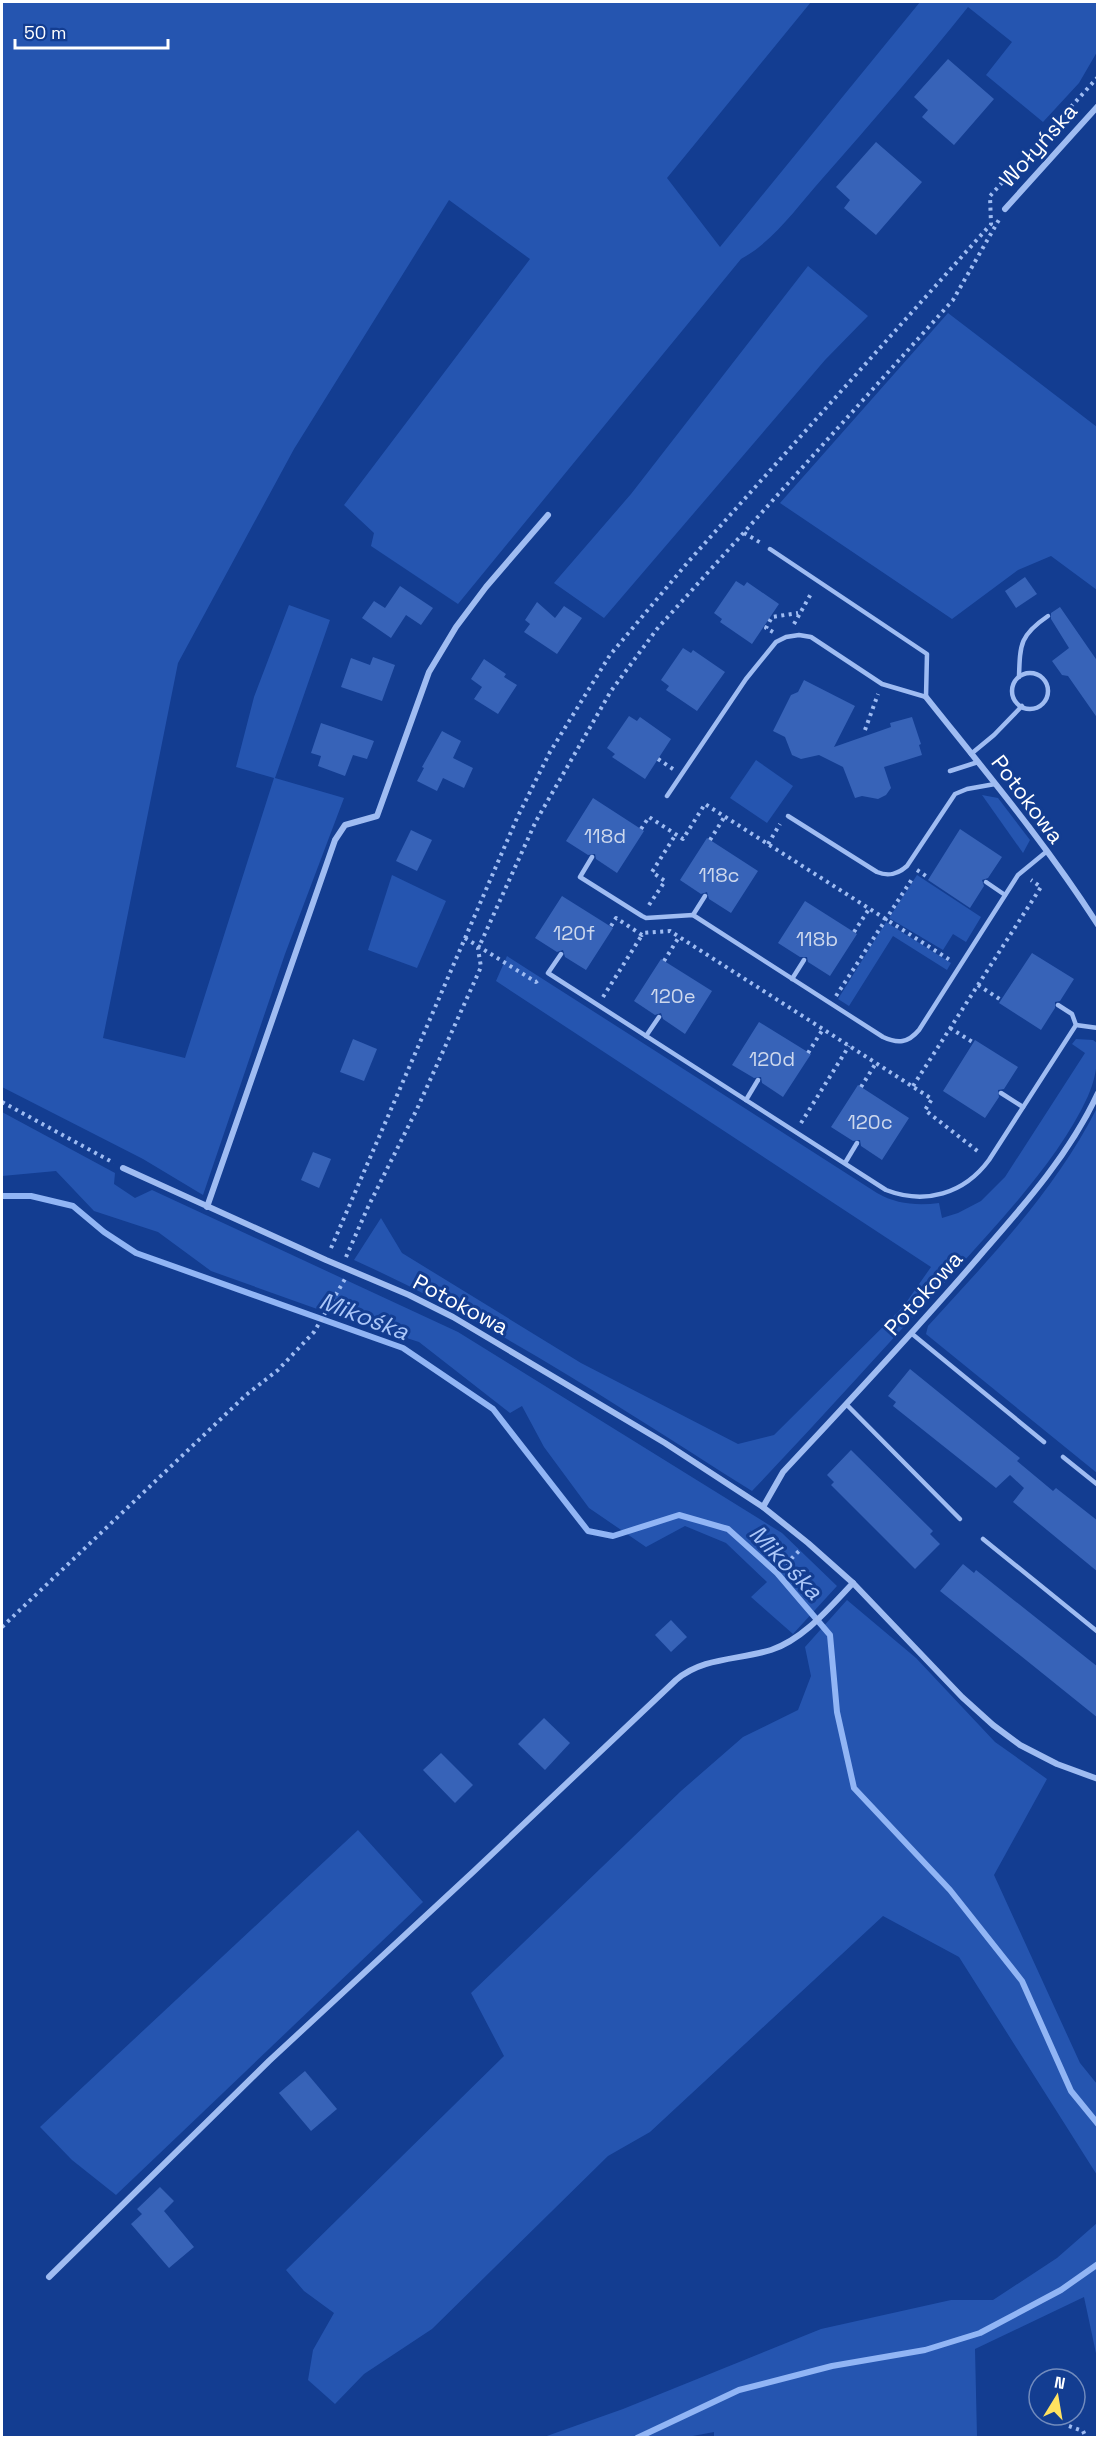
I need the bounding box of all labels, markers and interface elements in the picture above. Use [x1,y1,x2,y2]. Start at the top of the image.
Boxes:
scale bar [15,12,168,50]
text: 50 m [24,21,66,44]
street label: Wołyńska [993,97,1083,193]
street label: Potokowa [986,749,1071,849]
house number: 118d [584,823,626,849]
house number: 118c [698,862,740,888]
house number: 120f [553,920,595,946]
house number: 118b [796,926,838,952]
house number: 120e [650,983,696,1009]
house number: 120d [749,1046,795,1072]
house number: 120c [847,1109,893,1135]
street label: Potokowa [878,1245,968,1341]
street label: Potokowa [408,1267,514,1341]
water label: Mikośka [315,1285,413,1347]
water label: Mikośka [743,1518,830,1606]
north arrow [1027,2367,1087,2427]
text: N [1052,2371,1067,2394]

